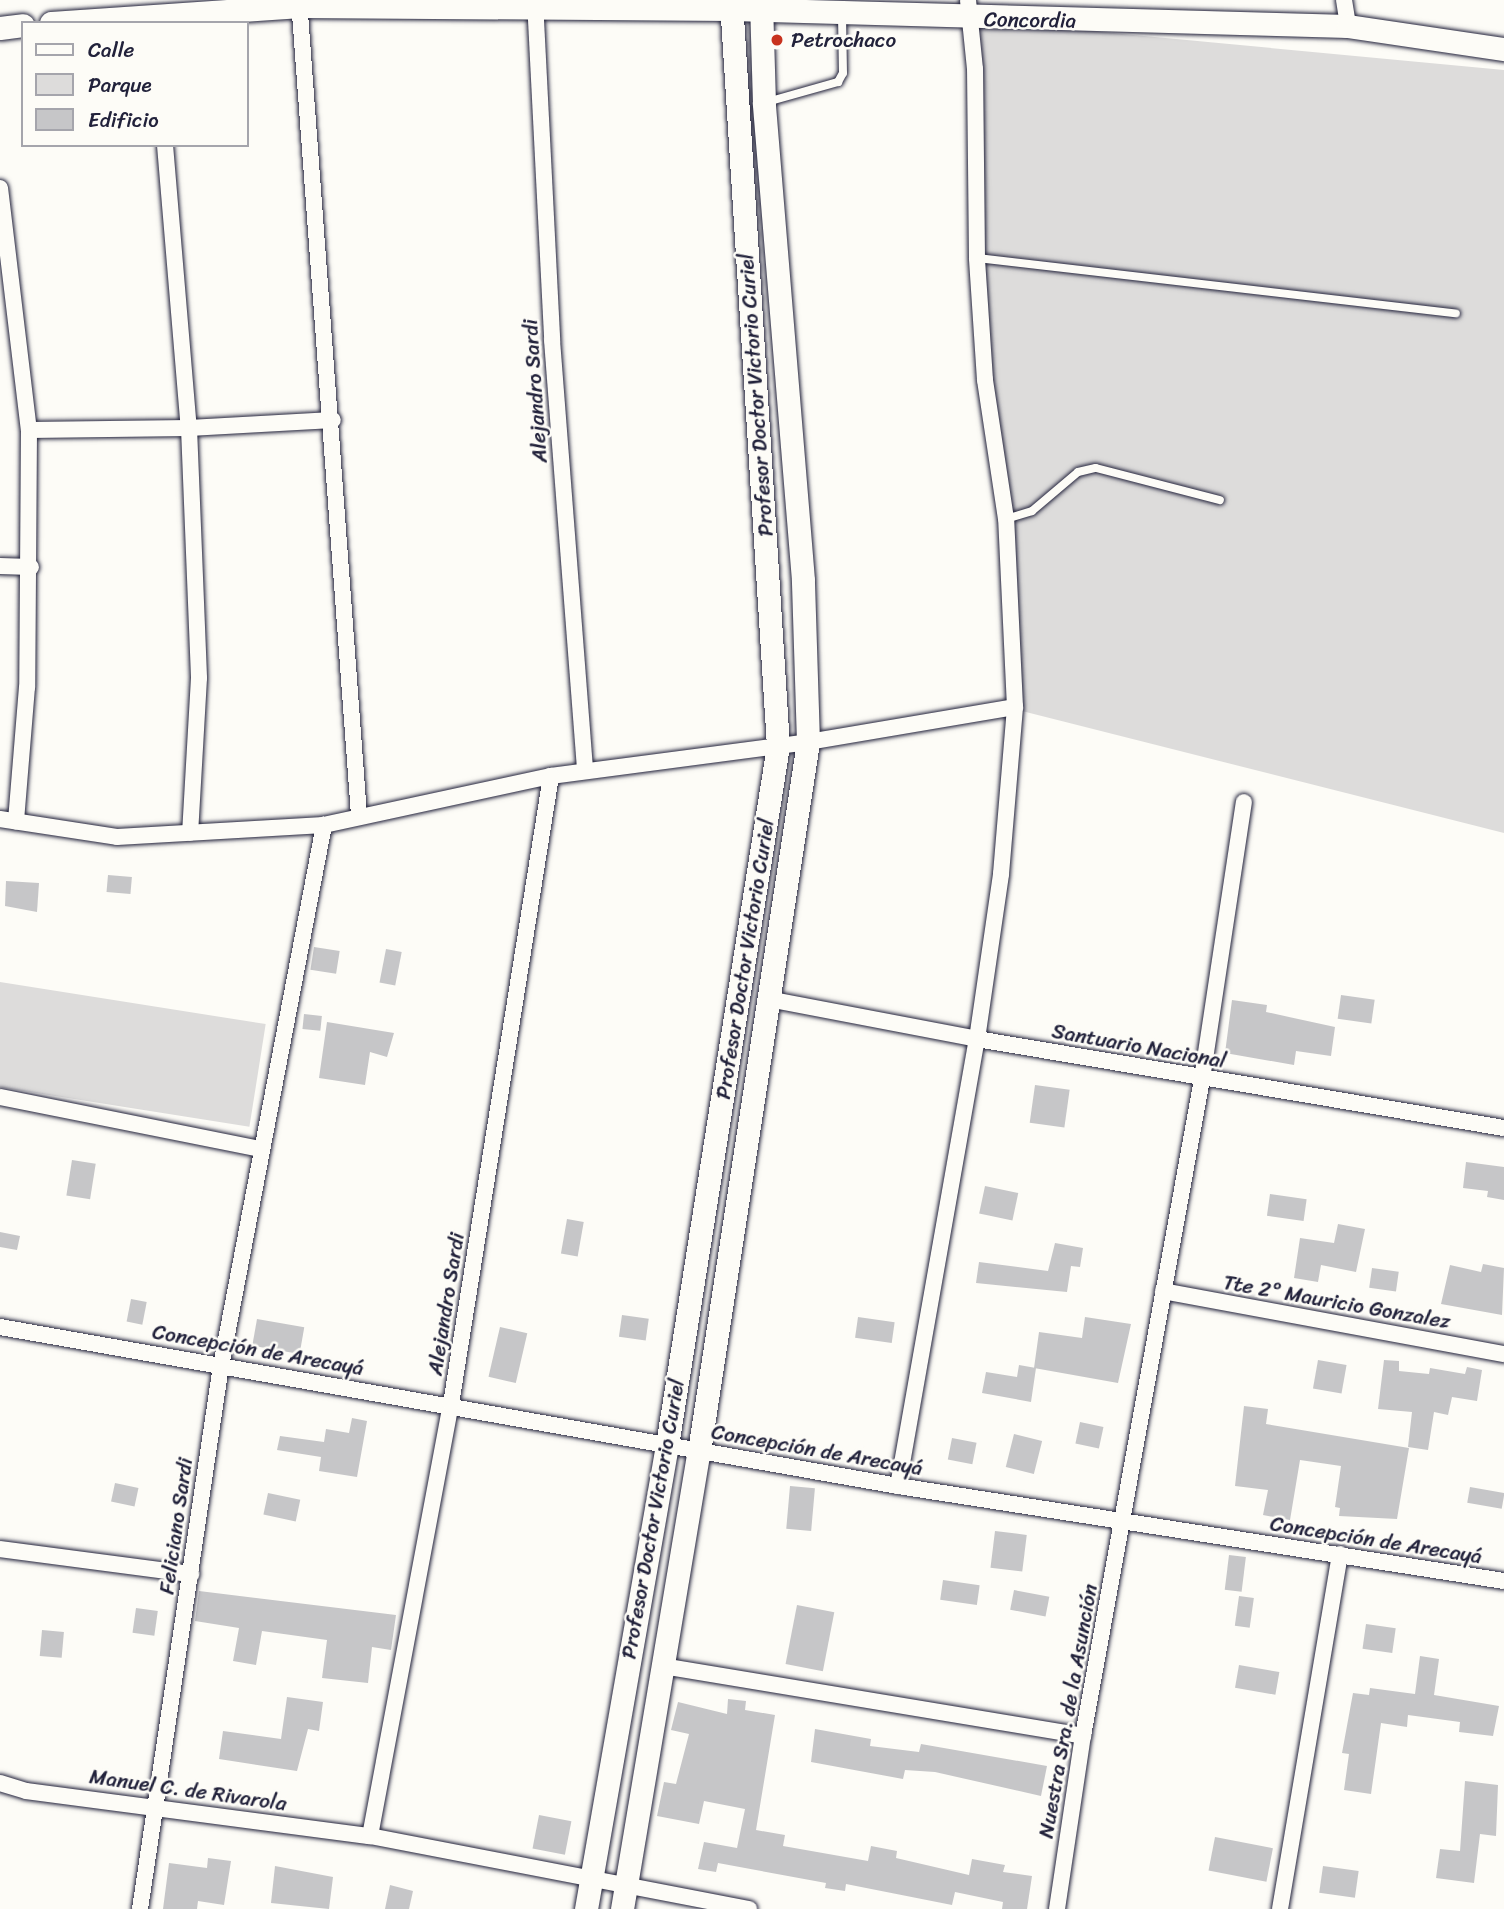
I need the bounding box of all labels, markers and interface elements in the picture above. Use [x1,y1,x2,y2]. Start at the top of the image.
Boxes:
street label: Concordia [984,7,1076,33]
legend [21,21,248,147]
place label: Petrochaco [791,27,896,53]
text: Calle [88,31,134,69]
marker: Petrochaco [769,32,785,48]
text: Parque [88,66,152,104]
text: Edificio [88,101,159,139]
street label: Profesor Doctor Victorio Curiel [733,251,779,539]
street label: Alejandro Sardi [517,318,553,464]
street label: Profesor Doctor Victorio Curiel [710,815,780,1103]
street label: Santuario Nacional [1050,1018,1228,1074]
street label: Alejandro Sardi [422,1231,470,1377]
street label: Tte 2° Mauricio Gonzalez [1222,1270,1452,1334]
street label: Concepción de Arecayá [150,1319,366,1381]
street label: Profesor Doctor Victorio Curiel [616,1376,690,1662]
street label: Concepción de Arecayá [709,1419,925,1481]
street label: Feliciano Sardi [154,1456,198,1596]
street label: Concepción de Arecayá [1268,1511,1484,1569]
street label: Nuestra Sra. de la Asunción [1033,1582,1103,1840]
street label: Manuel C. de Rivarola [88,1764,288,1816]

